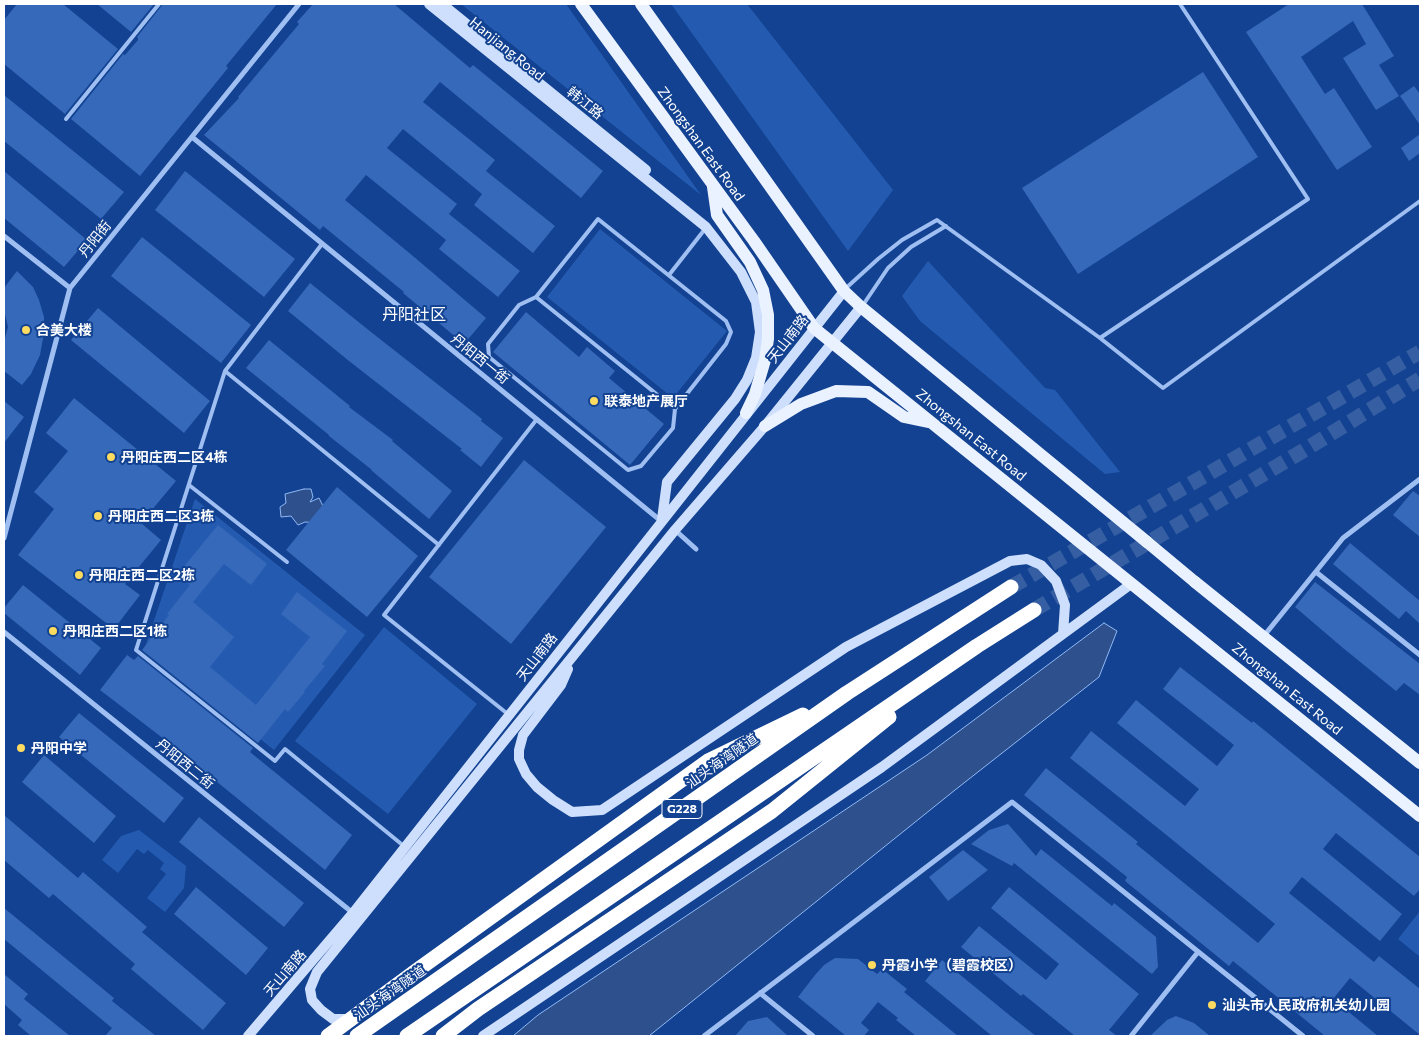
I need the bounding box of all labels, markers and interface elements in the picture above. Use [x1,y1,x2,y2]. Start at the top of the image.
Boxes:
street label: Hanjiang Road [466,14,548,84]
street label: 韩江路 [563,83,607,123]
street label: Zhongshan East Road [654,84,748,204]
street label: 丹阳街 [75,217,115,261]
district label: 丹阳社区 [382,305,446,325]
street label: 天山南路 [764,312,812,366]
place label: 合美大楼 [36,322,92,338]
marker: 合美大楼 [20,324,32,336]
street label: 丹阳西一街 [448,330,512,388]
street label: Zhongshan East Road [913,385,1029,485]
place label: 联泰地产展厅 [604,393,688,409]
marker: 联泰地产展厅 [588,395,600,407]
place label: 丹阳庄西二区4栋 [121,449,228,465]
marker: 丹阳庄西二区4栋 [105,451,117,463]
place label: 丹阳庄西二区3栋 [108,508,214,524]
marker: 丹阳庄西二区3栋 [92,510,104,522]
place label: 丹阳庄西二区2栋 [89,567,195,583]
marker: 丹阳庄西二区2栋 [73,569,85,581]
place label: 丹阳庄西二区1栋 [63,623,167,639]
marker: 丹阳庄西二区1栋 [47,625,59,637]
street label: 天山南路 [513,630,561,684]
street label: Zhongshan East Road [1229,639,1345,739]
street label: 汕头海湾隧道 [683,730,761,792]
street label: 丹阳西二街 [153,735,217,793]
place label: 丹阳中学 [31,740,87,756]
marker: 丹阳中学 [15,742,27,754]
road number: G228 [662,800,702,819]
street label: 天山南路 [260,946,310,1000]
place label: 丹霞小学（碧霞校区） [882,957,1022,973]
marker: 丹霞小学（碧霞校区） [866,959,878,971]
street label: 汕头海湾隧道 [351,962,429,1024]
place label: 汕头市人民政府机关幼儿园 [1222,997,1390,1013]
marker: 汕头市人民政府机关幼儿园 [1206,999,1218,1011]

